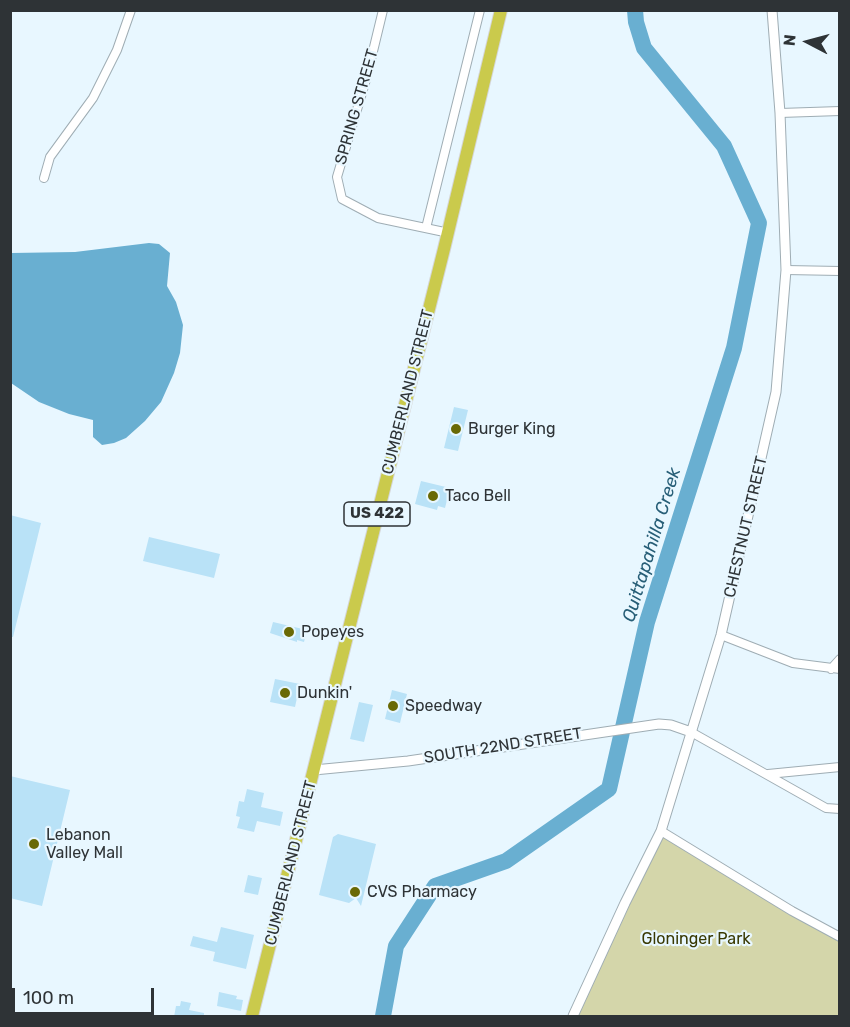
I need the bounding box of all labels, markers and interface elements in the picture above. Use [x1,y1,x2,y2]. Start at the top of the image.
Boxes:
north arrow [778,12,838,72]
text: N [780,33,800,47]
street label: SPRING STREET [331,47,383,167]
street label: CUMBERLAND STREET [378,307,438,477]
place label: Burger King [468,419,555,439]
marker: Burger King [449,422,463,436]
street label: CHESTNUT STREET [720,454,772,600]
water label: Quittapahilla Creek [618,465,686,625]
place label: Taco Bell [445,486,511,506]
marker: Taco Bell [426,489,440,503]
road number: US 422 [344,502,410,526]
place label: Popeyes [301,622,364,642]
marker: Popeyes [282,625,296,639]
place label: Dunkin' [297,683,352,703]
marker: Dunkin' [278,686,292,700]
place label: Speedway [405,696,482,716]
marker: Speedway [386,699,400,713]
street label: SOUTH 22ND STREET [423,724,583,768]
street label: CUMBERLAND STREET [261,778,321,948]
place label: Lebanon Valley Mall [46,825,123,863]
marker: Lebanon Valley Mall [27,837,41,851]
place label: CVS Pharmacy [367,882,477,902]
marker: CVS Pharmacy [348,885,362,899]
park label: Gloninger Park [641,929,751,949]
scale bar [15,976,158,1014]
text: 100 m [23,987,74,1009]

